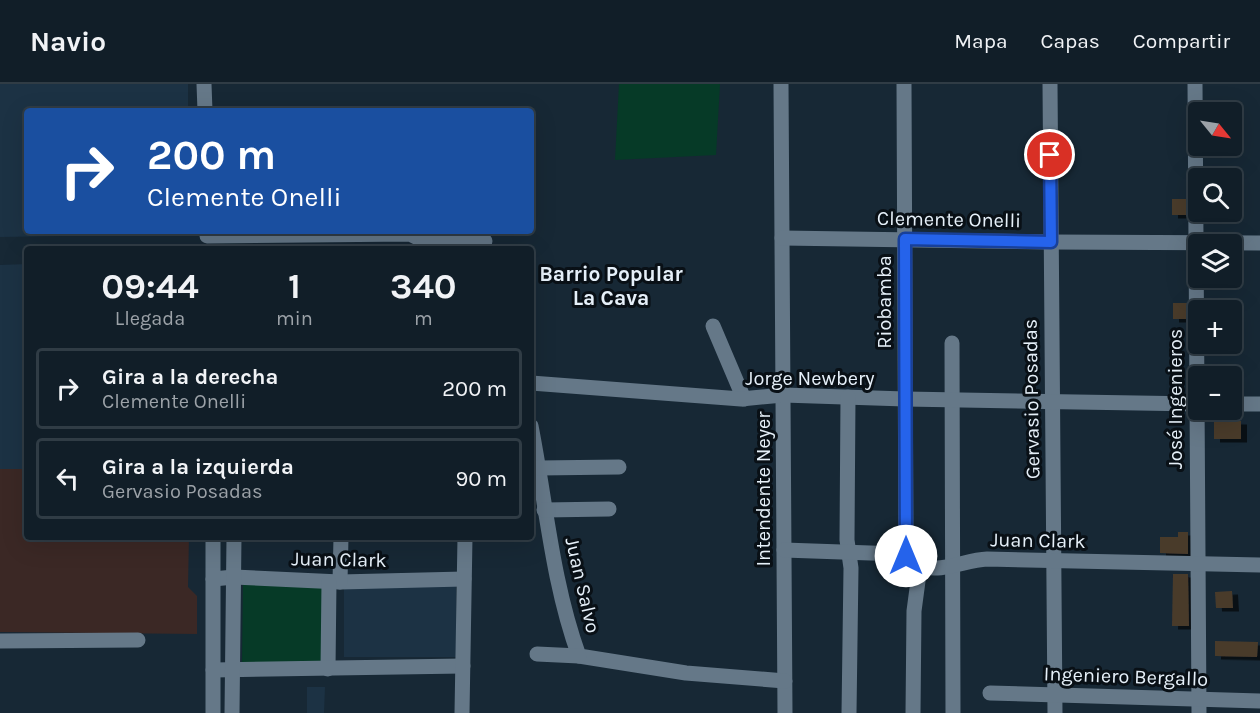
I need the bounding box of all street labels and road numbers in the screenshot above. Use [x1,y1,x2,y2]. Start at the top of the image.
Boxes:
street label: Clemente Onelli [877,207,1021,232]
street label: Riobamba [873,255,896,349]
street label: Gervasio Posadas [1019,319,1044,479]
street label: José Ingenieros [1164,329,1187,469]
street label: Jorge Newbery [745,367,875,390]
street label: Intendente Neyer [752,411,775,567]
street label: Juan Clark [990,528,1086,553]
street label: Juan Salvo [560,535,605,635]
street label: Juan Clark [291,547,387,572]
street label: Ingeniero Bergallo [1043,662,1209,691]

